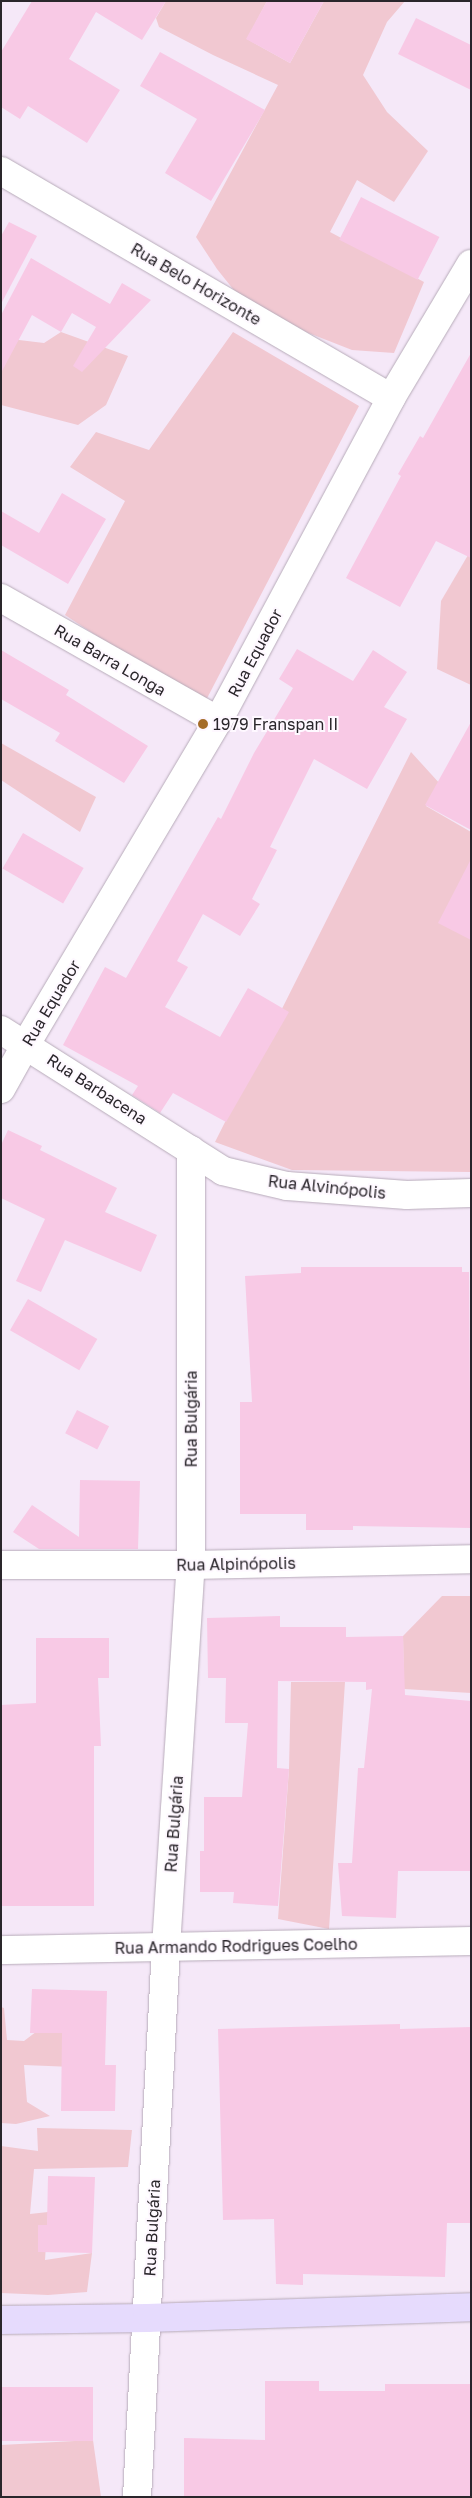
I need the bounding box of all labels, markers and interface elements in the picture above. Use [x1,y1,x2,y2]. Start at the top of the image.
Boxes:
street label: Rua Belo Horizonte [127,239,265,329]
street label: Rua Equador [224,606,286,700]
street label: Rua Barra Longa [51,620,169,700]
place label: 1979 Franspan II [213,714,338,734]
marker: 1979 Franspan II [197,718,209,730]
street label: Rua Equador [18,956,84,1050]
street label: Rua Barbacena [44,1050,150,1128]
street label: Rua Alvinópolis [267,1171,387,1203]
street label: Rua Bulgária [181,1370,201,1468]
street label: Rua Alpinópolis [176,1553,296,1575]
street label: Rua Bulgária [161,1775,187,1873]
street label: Rua Armando Rodrigues Coelho [114,1934,358,1958]
street label: Rua Bulgária [140,2179,164,2277]

